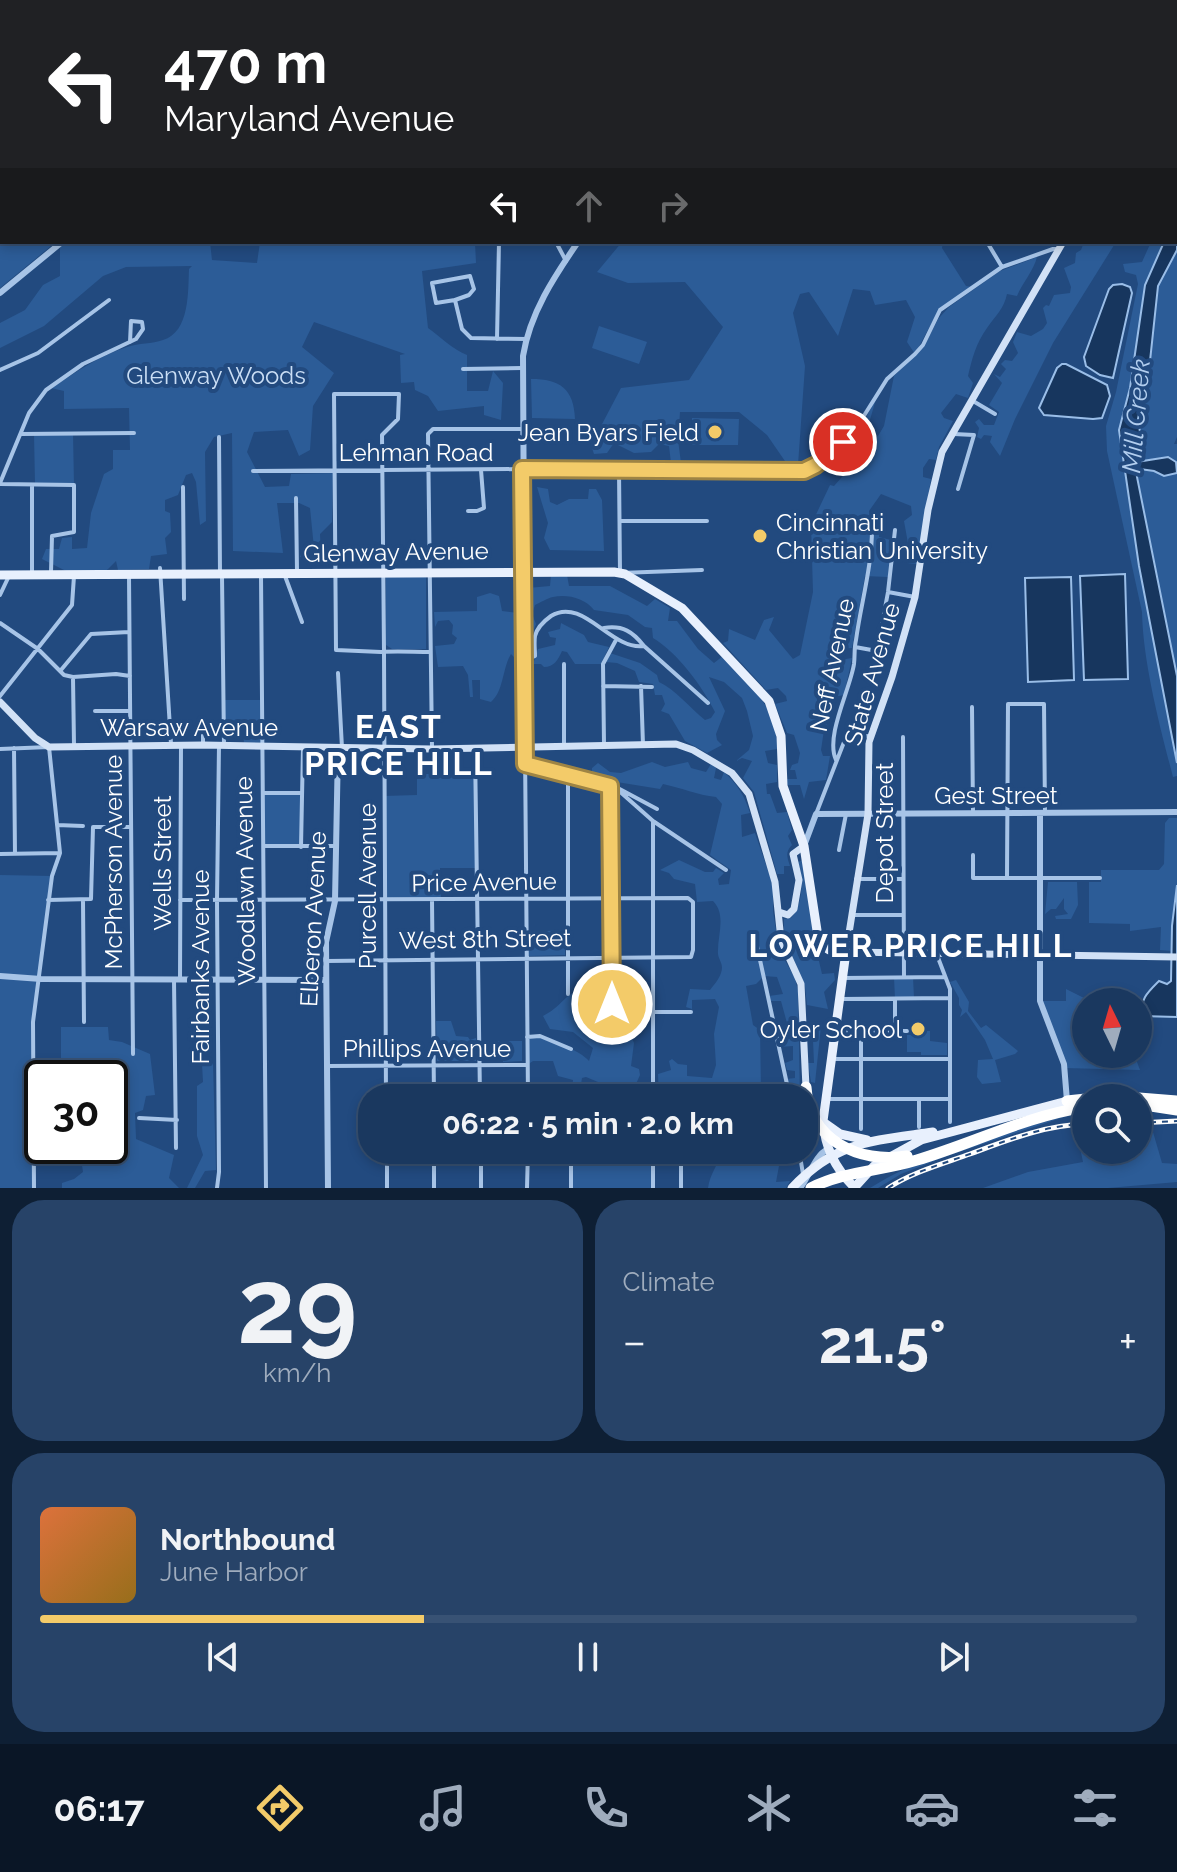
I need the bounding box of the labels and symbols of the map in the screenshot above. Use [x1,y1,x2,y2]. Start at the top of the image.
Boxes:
water label: Mill Creek [1116,358,1156,474]
park label: Glenway Woods [126,361,306,390]
pin [809,408,877,476]
place label: Jean Byars Field [518,418,699,447]
marker: Jean Byars Field [706,423,724,441]
street label: Lehman Road [339,438,493,467]
place label: Cincinnati Christian University [776,508,988,565]
marker: Cincinnati Christian University [751,527,769,545]
street label: Glenway Avenue [303,536,489,568]
street label: Neff Avenue [804,596,860,734]
street label: State Avenue [838,599,906,749]
district label: EAST PRICE HILL [304,708,494,782]
street label: Warsaw Avenue [100,713,278,742]
street label: McPherson Avenue [99,755,128,969]
street label: Depot Street [870,763,899,903]
street label: Woodlawn Avenue [229,776,261,986]
street label: Gest Street [934,781,1058,810]
street label: Wells Street [148,796,177,930]
street label: Purcell Avenue [353,803,382,969]
street label: Elberon Avenue [294,830,332,1008]
street label: Price Avenue [411,866,557,898]
street label: Fairbanks Avenue [186,869,215,1065]
street label: West 8th Street [399,923,571,955]
district label: LOWER PRICE HILL [749,927,1073,964]
position arrow [570,962,654,1046]
north arrow [1072,988,1152,1068]
place label: Oyler School [760,1015,902,1044]
marker: Oyler School [909,1020,927,1038]
street label: Phillips Avenue [343,1034,511,1063]
speed limit sign: 30 [24,1060,128,1164]

